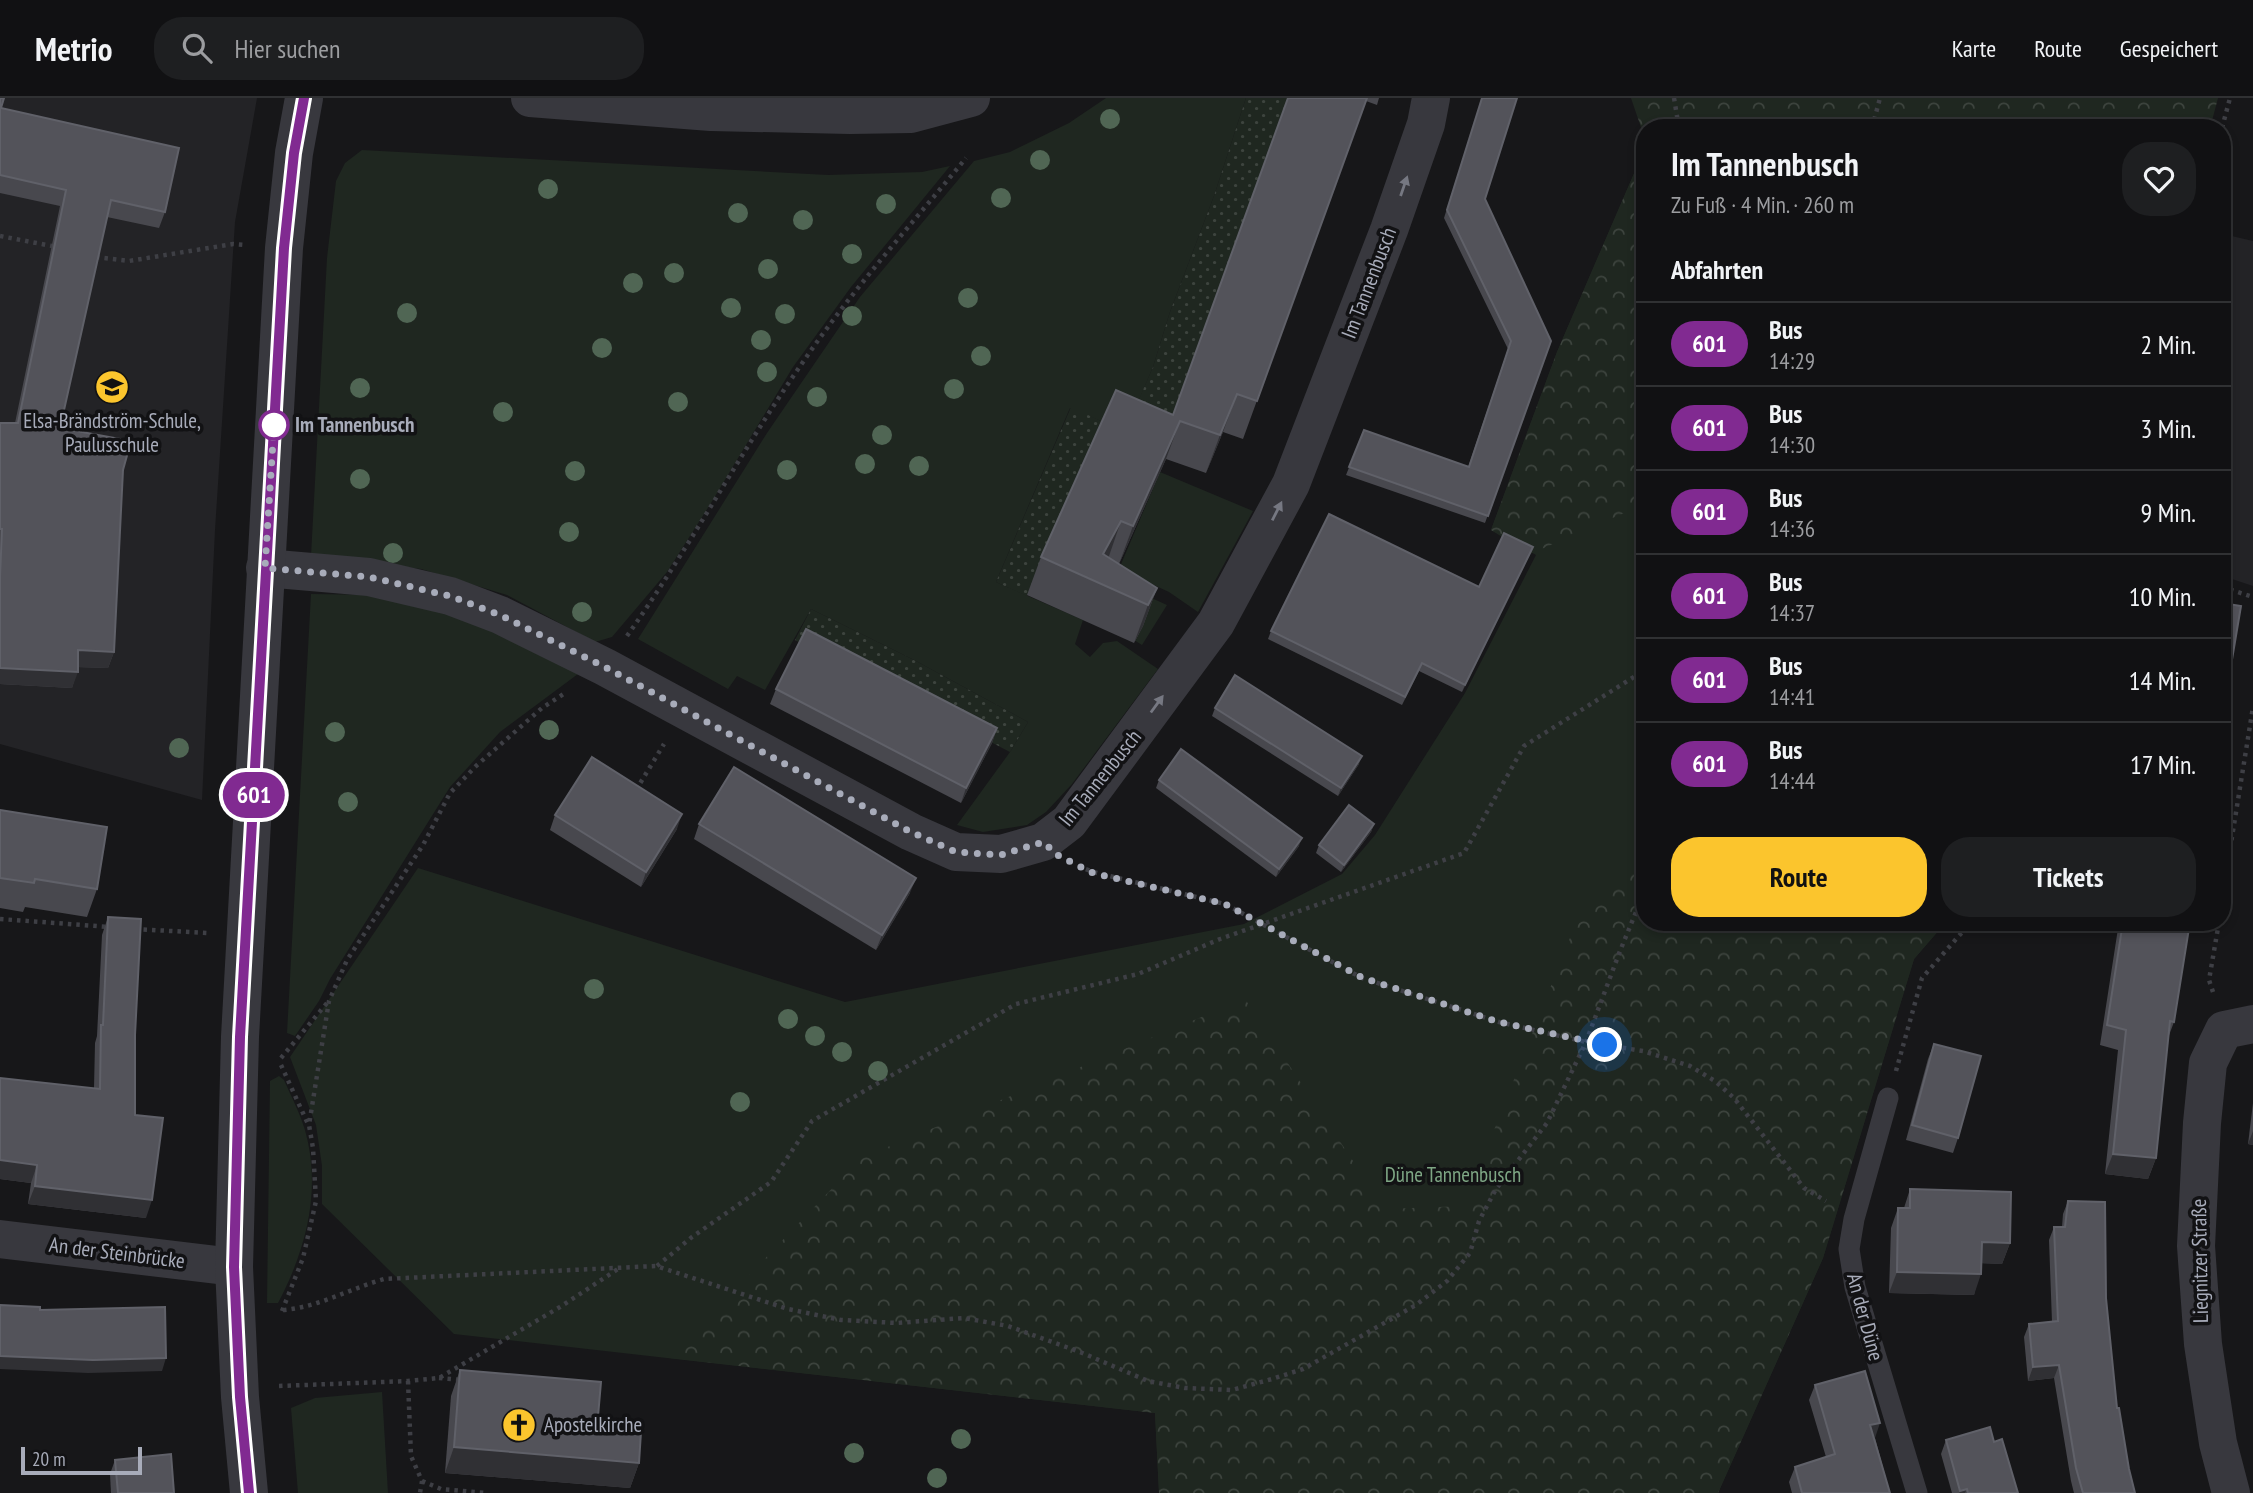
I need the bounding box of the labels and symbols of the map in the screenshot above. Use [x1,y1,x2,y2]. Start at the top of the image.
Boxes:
one-way arrow [1399,175,1410,196]
street label: Im Tannenbusch [1335,223,1402,342]
school or university icon: Elsa-Brändström-Schule, Paulusschule [93,368,131,406]
place label: Elsa-Brändström-Schule, Paulusschule [23,407,201,458]
marker: Im Tannenbusch [259,410,289,440]
place label: Im Tannenbusch [295,411,415,438]
one-way arrow [1271,501,1282,521]
one-way arrow [1150,695,1164,713]
street label: Im Tannenbusch [1052,724,1147,832]
line badge: 601 [214,772,294,818]
your location [1587,1027,1622,1062]
park label: Düne Tannenbusch [1385,1161,1521,1188]
street label: Liegnitzer Straße [2185,1199,2214,1323]
street label: An der Steinbrücke [48,1231,187,1274]
street label: An der Düne [1841,1270,1890,1364]
church icon: Apostelkirche [500,1406,538,1444]
place label: Apostelkirche [544,1411,642,1438]
scale bar [21,1444,142,1476]

